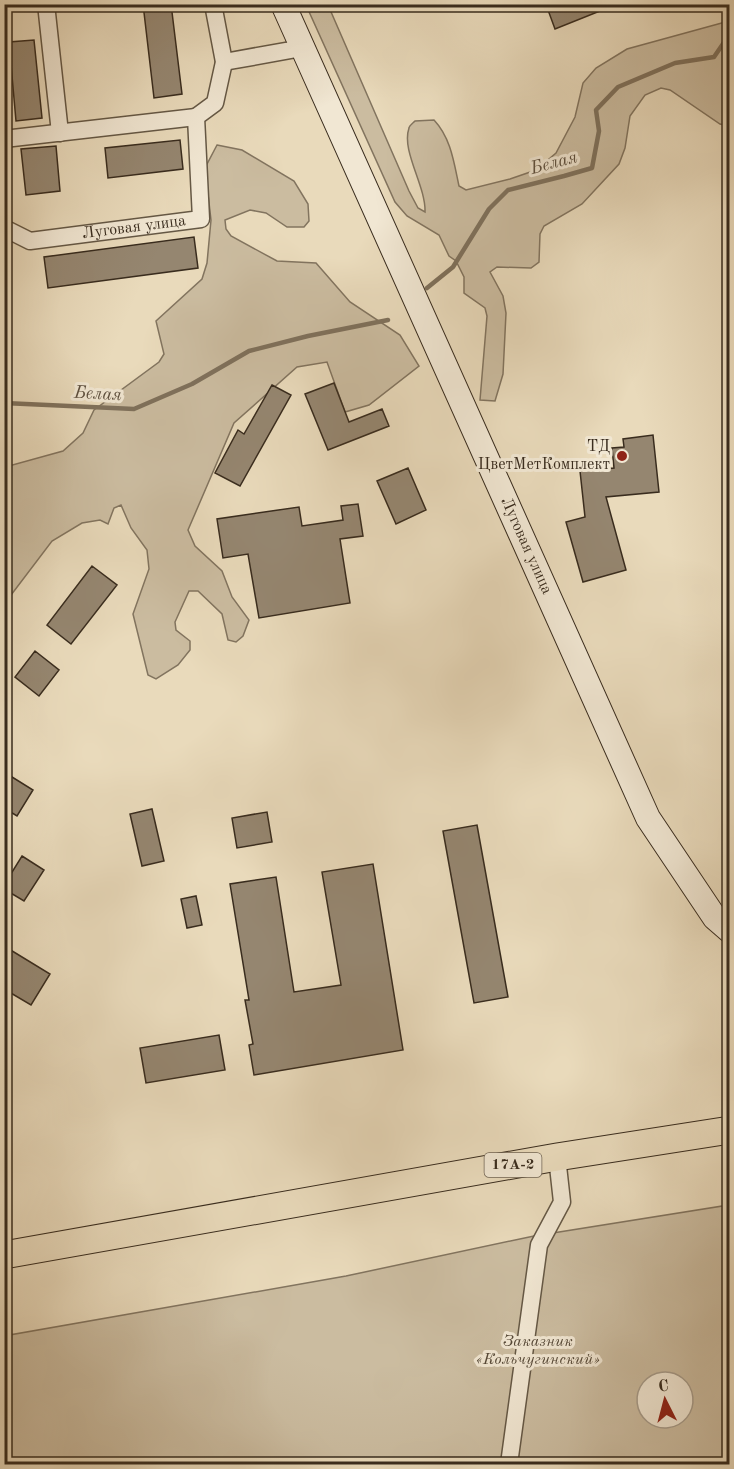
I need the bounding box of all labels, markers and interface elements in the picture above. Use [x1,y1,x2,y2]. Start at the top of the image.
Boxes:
water label: Белая [528,148,580,178]
street label: Луговая улица [81,213,187,242]
water label: Белая [73,384,123,404]
place label: ТД ЦветМетКомплект [478,439,610,473]
marker: ТД ЦветМетКомплект [615,449,629,463]
street label: Луговая улица [497,495,555,597]
road number: 17А-2 [484,1153,542,1177]
park label: Заказник «Кольчугинский» [476,1334,600,1368]
north arrow [635,1370,695,1430]
text: С [658,1379,670,1396]

